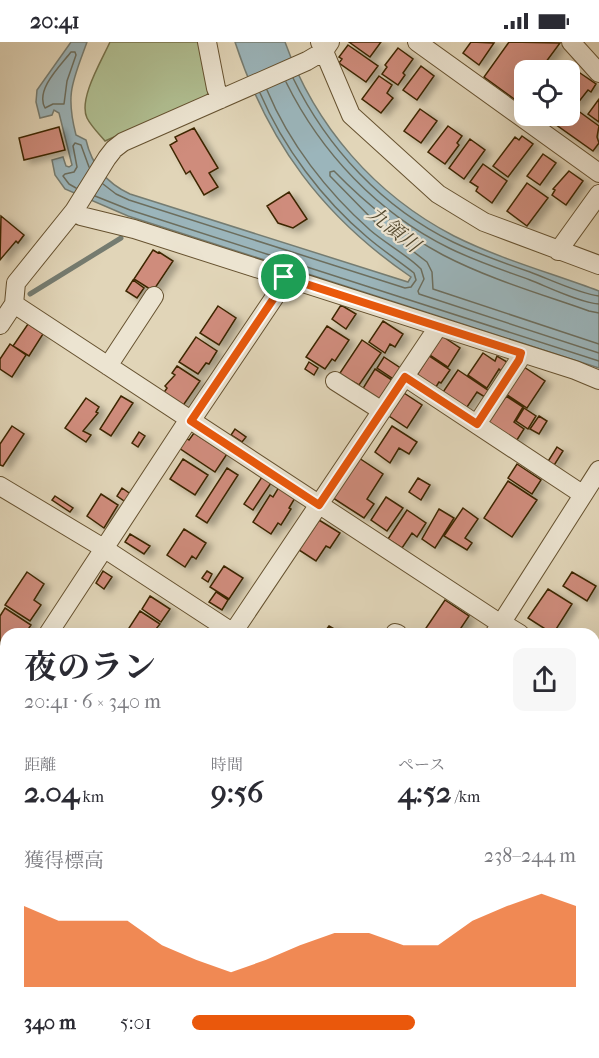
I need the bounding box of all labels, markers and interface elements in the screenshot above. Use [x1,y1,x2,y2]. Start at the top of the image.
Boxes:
text: 20:41 [30,8,80,34]
map controls [514,60,580,126]
button: locate [514,60,580,126]
water label: 九領川 [363,202,426,258]
pin [258,251,309,302]
icon: arrive [267,260,300,293]
text: 夜のラン [24,648,156,687]
button: share [513,648,576,711]
text: 20:41 · 6 × 340 m [24,690,161,713]
text: 距離 [24,755,56,774]
text: 時間 [211,755,243,774]
text: ペース [398,755,445,774]
text: 2.04 [24,775,79,810]
text: 9:56 [211,775,263,810]
text: 4:52 [398,775,451,810]
text: km [79,787,104,806]
text: /km [451,787,480,806]
text: 238–244 m [484,844,576,867]
text: 獲得標高 [24,849,104,872]
text: 340 m [24,1011,76,1034]
text: 5:01 [120,1011,152,1034]

